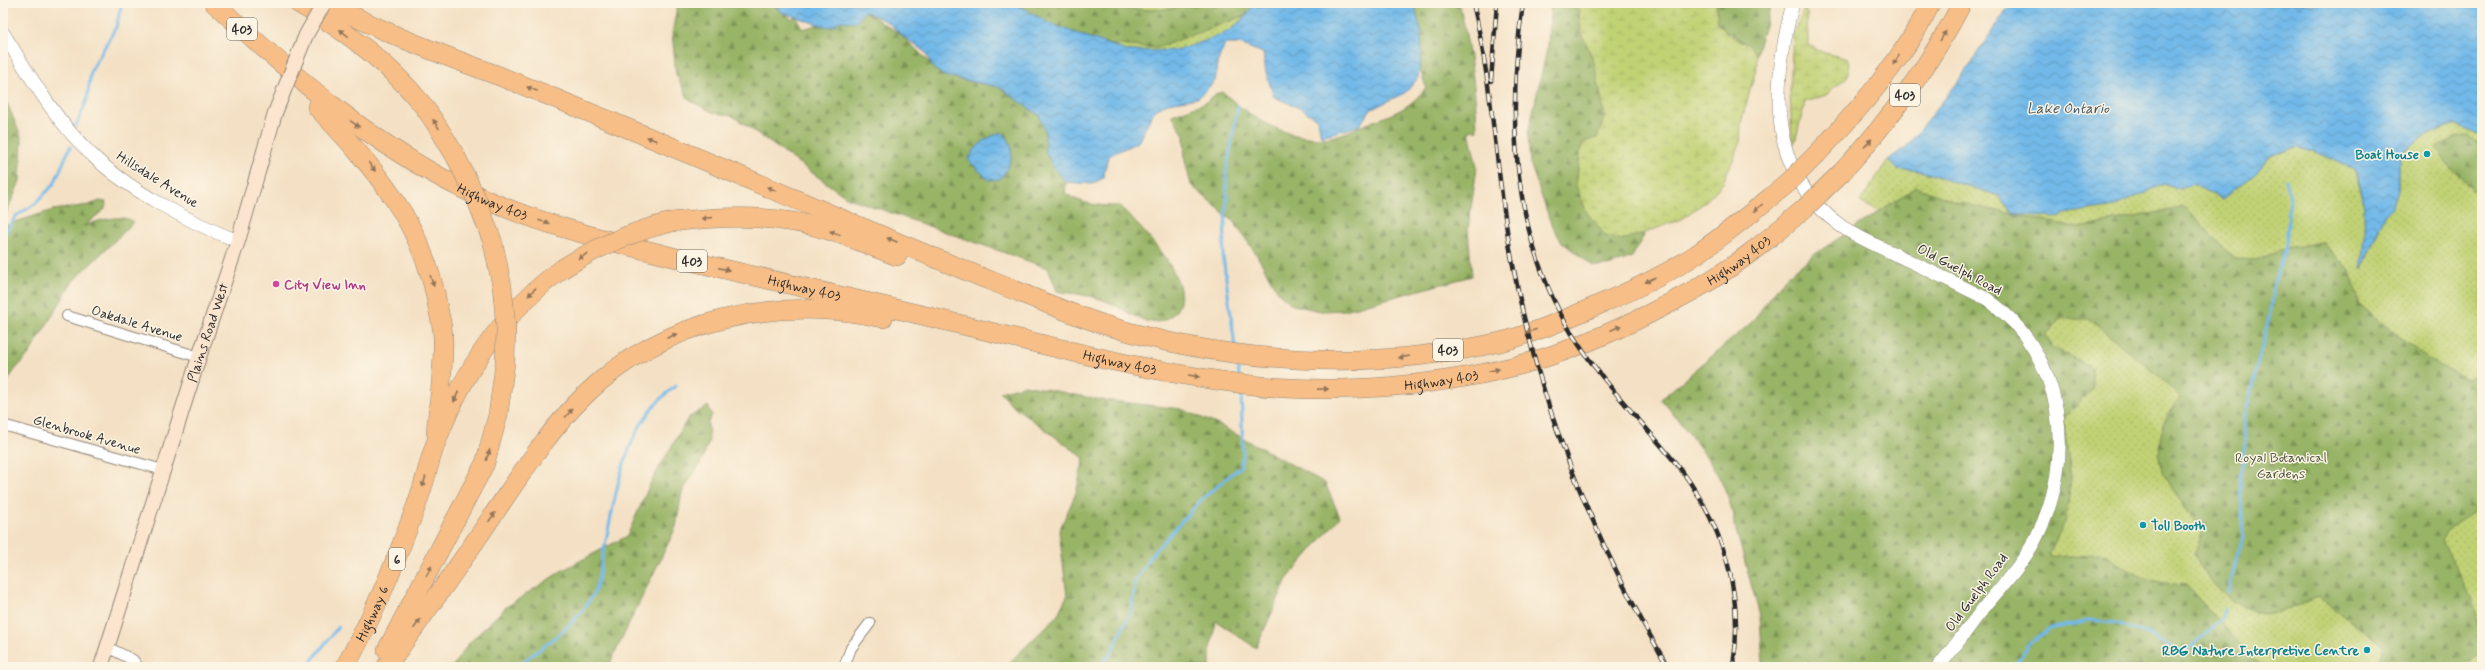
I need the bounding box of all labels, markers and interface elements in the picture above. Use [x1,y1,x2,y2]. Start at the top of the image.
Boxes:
road number: 403 [227,18,257,40]
one-way arrow [339,29,350,38]
one-way arrow [1939,30,1946,42]
one-way arrow [1892,55,1900,65]
road number: 403 [1890,84,1920,106]
one-way arrow [525,86,537,92]
water label: Lake Ontario [2027,99,2110,119]
one-way arrow [432,119,440,129]
one-way arrow [350,120,360,128]
one-way arrow [646,135,658,141]
one-way arrow [1864,138,1873,148]
place label: Boat House [2355,146,2419,164]
street label: Hillsdale Avenue [113,147,202,213]
marker: Boat House [2422,149,2432,159]
one-way arrow [367,162,376,173]
street label: Highway 403 [454,180,530,225]
one-way arrow [766,186,778,192]
one-way arrow [1752,203,1763,212]
one-way arrow [701,214,713,221]
one-way arrow [539,219,551,225]
one-way arrow [829,229,841,235]
street label: Highway 403 [1704,232,1775,290]
one-way arrow [886,237,897,243]
street label: Old Guelph Road [1914,240,2005,300]
road number: 403 [677,250,707,272]
one-way arrow [577,252,589,259]
one-way arrow [718,266,730,272]
street label: Highway 403 [766,271,843,306]
one-way arrow [430,275,436,287]
place label: City View Inn [284,276,366,294]
one-way arrow [1644,277,1656,283]
marker: City View Inn [271,279,281,289]
street label: Plains Road West [184,281,233,385]
one-way arrow [527,287,536,297]
street label: Oakdale Avenue [89,302,184,346]
one-way arrow [1611,325,1622,331]
one-way arrow [1525,329,1537,335]
one-way arrow [667,333,678,339]
road number: 403 [1433,339,1463,361]
street label: Highway 403 [1081,346,1158,380]
one-way arrow [1398,354,1410,360]
street label: Highway 403 [1403,367,1480,396]
one-way arrow [1488,367,1500,373]
one-way arrow [1188,373,1200,379]
one-way arrow [1317,386,1330,392]
one-way arrow [453,392,459,404]
one-way arrow [564,408,574,418]
street label: Glenbrook Avenue [31,411,143,459]
one-way arrow [486,449,492,461]
park label: Royal Botanical Gardens [2235,449,2327,483]
one-way arrow [421,477,427,489]
one-way arrow [488,512,496,523]
place label: Toll Booth [2151,517,2206,535]
marker: Toll Booth [2138,520,2148,530]
road number: 6 [389,548,405,570]
street label: Old Guelph Road [1941,550,2012,635]
one-way arrow [425,565,432,576]
street label: Highway 6 [352,583,394,645]
one-way arrow [413,619,421,629]
place label: RBG Nature Interpretive Centre [2162,642,2359,660]
marker: RBG Nature Interpretive Centre [2362,645,2372,655]

